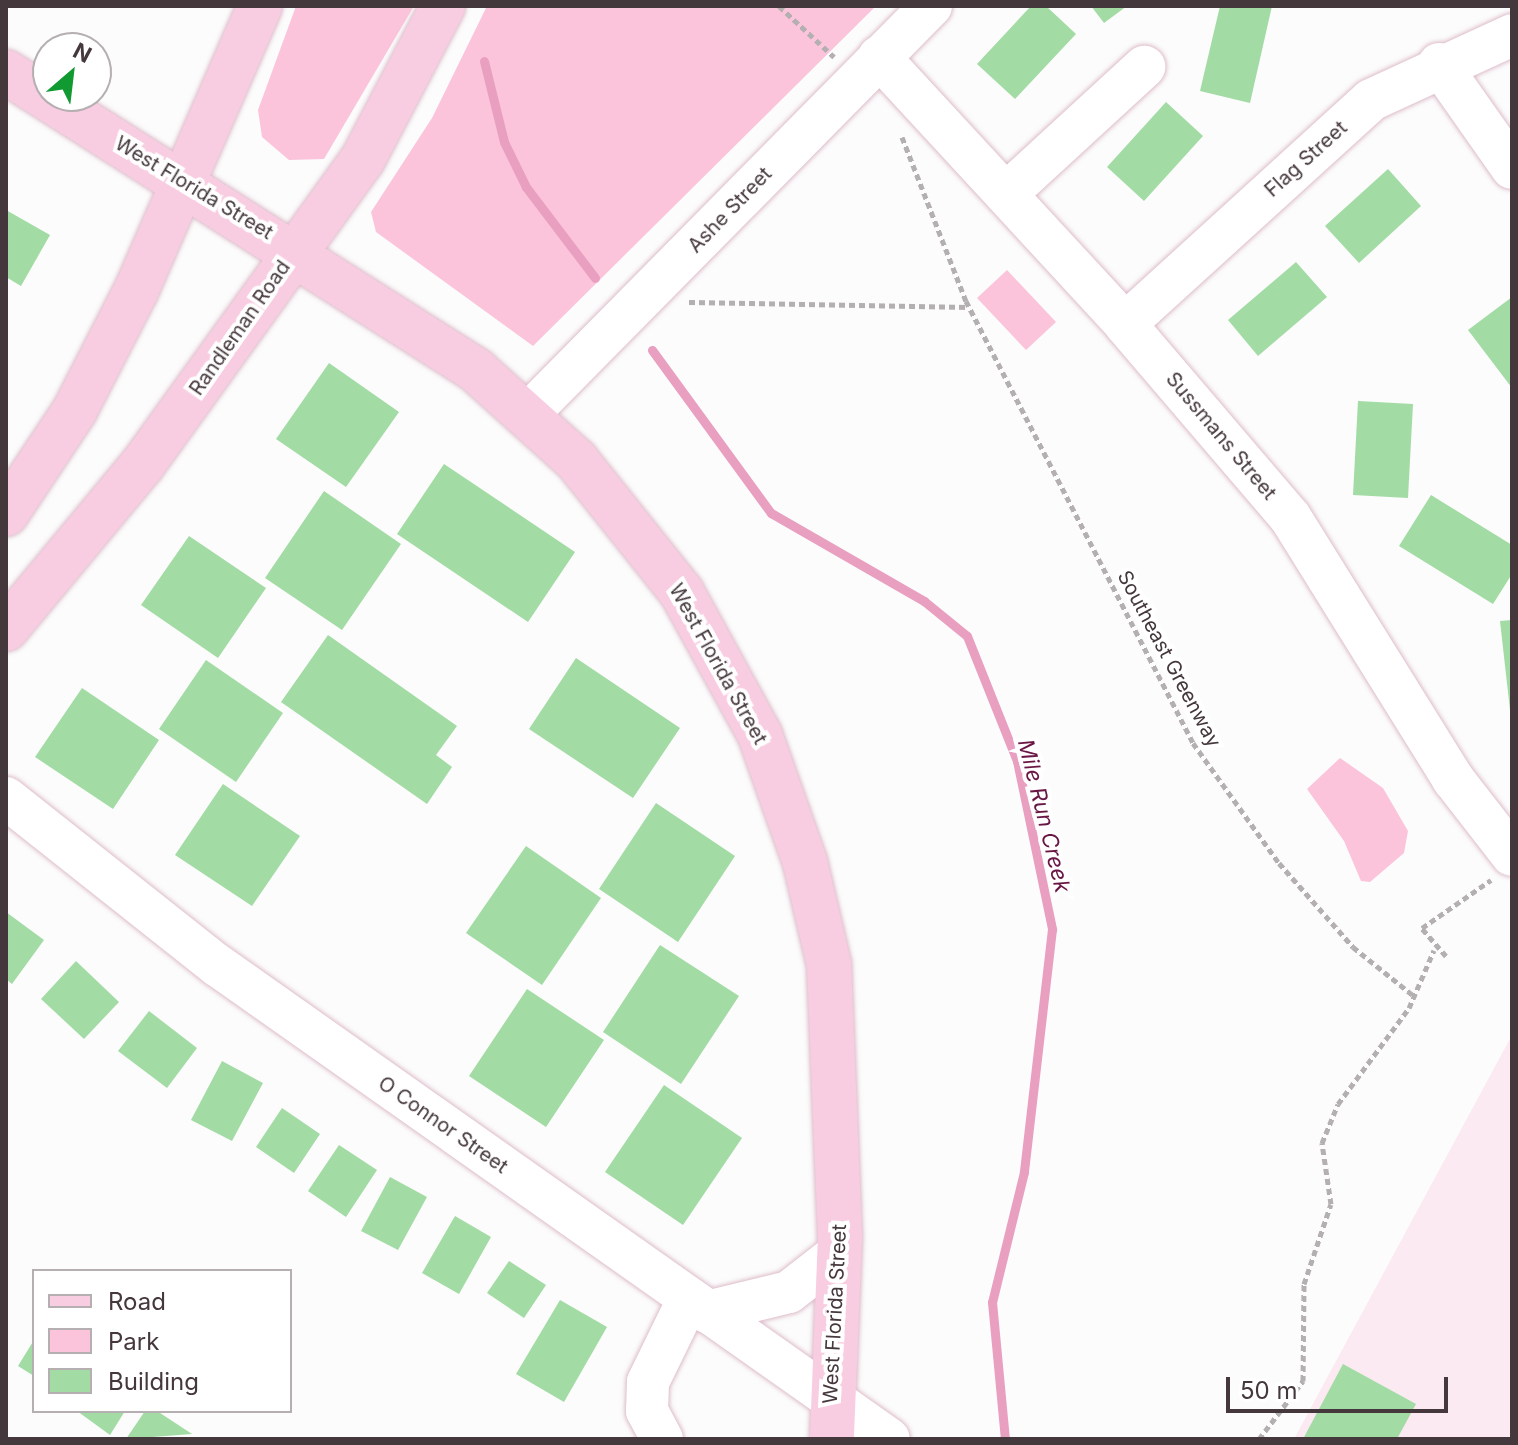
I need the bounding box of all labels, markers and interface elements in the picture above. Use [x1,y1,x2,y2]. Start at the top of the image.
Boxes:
north arrow [32,32,112,112]
text: N [69,37,96,68]
street label: Flag Street [1260,116,1352,202]
street label: West Florida Street [111,131,277,245]
street label: Ashe Street [683,162,777,258]
street label: Randleman Road [185,256,295,400]
street label: Sussmans Street [1161,367,1281,505]
street label: Southeast Greenway [1112,567,1226,751]
street label: West Florida Street [664,579,772,749]
water label: Mile Run Creek [1012,737,1076,895]
street label: O Connor Street [374,1071,512,1179]
street label: West Florida Street [818,1224,852,1404]
legend [32,1269,292,1413]
text: Road [108,1287,166,1316]
text: Park [108,1327,159,1356]
scale bar [1230,1361,1452,1411]
text: Building [108,1367,199,1396]
text: 50 m [1240,1376,1298,1405]

